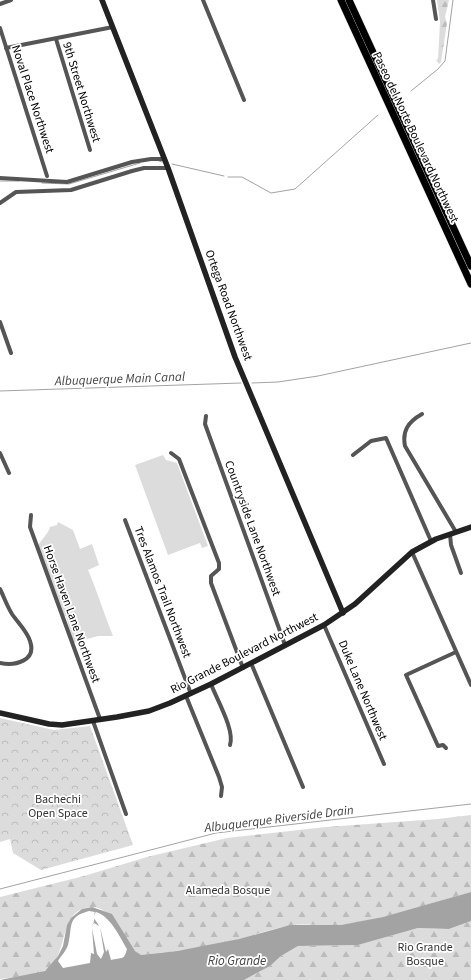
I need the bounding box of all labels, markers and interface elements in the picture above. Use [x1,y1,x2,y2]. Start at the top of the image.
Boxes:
street label: 9th Street Northwest [58,40,105,144]
street label: Noval Place Northwest [7,43,58,156]
street label: Paseo del Norte Boulevard Northwest [368,49,463,226]
street label: Ortega Road Northwest [201,247,256,363]
water label: Albuquerque Main Canal [54,368,186,390]
street label: Countryside Lane Northwest [220,458,285,598]
street label: Tres Alamos Trail Northwest [130,524,195,660]
street label: Horse Haven Lane Northwest [39,543,104,685]
street label: Rio Grande Boulevard Northwest [167,609,321,698]
street label: Duke Lane Northwest [334,638,391,743]
park label: Bachechi Open Space [28,791,88,822]
water label: Albuquerque Riverside Drain [203,801,355,837]
park label: Alameda Bosque [186,882,270,899]
park label: Rio Grande Bosque [397,939,453,970]
water label: Rio Grande [208,952,266,970]

